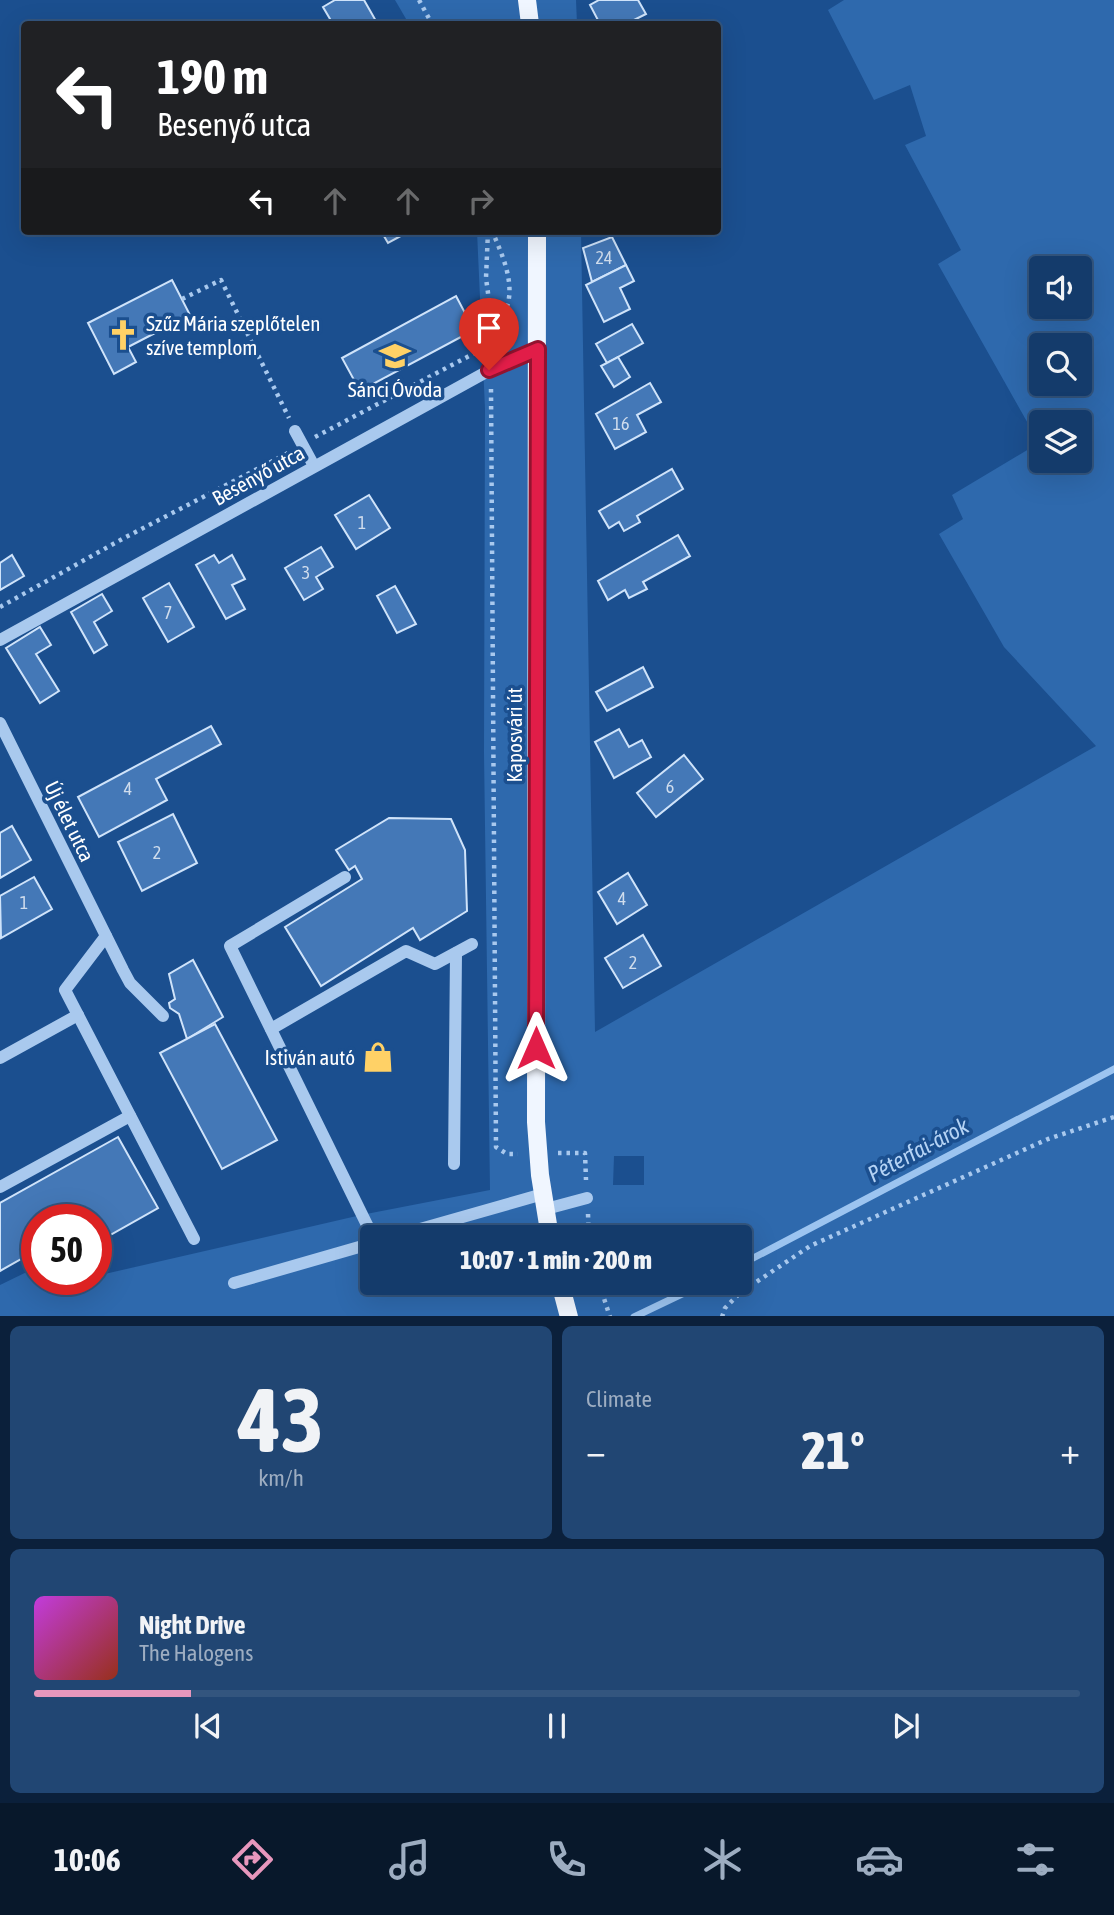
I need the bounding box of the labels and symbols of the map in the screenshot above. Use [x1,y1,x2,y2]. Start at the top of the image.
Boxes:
house number: 24 [596,247,612,268]
pin [459,298,519,370]
place label: Szűz Mária szeplőtelen szíve templom [146,311,320,359]
church icon: Szűz Mária szeplőtelen szíve templom [106,318,140,352]
school or university icon: Sánci Óvoda [378,339,412,373]
place label: Sánci Óvoda [348,377,442,401]
house number: 16 [613,413,629,434]
street label: Besenyő utca [208,440,308,510]
house number: 1 [358,512,366,533]
house number: 3 [302,562,310,583]
house number: 7 [164,602,172,623]
street label: Kaposvári út [502,687,526,783]
house number: 6 [666,776,674,797]
street label: Új élet utca [40,777,100,865]
house number: 4 [124,778,132,799]
house number: 2 [153,842,161,863]
house number: 4 [618,888,626,909]
house number: 1 [20,892,28,913]
house number: 2 [629,952,637,973]
position arrow [499,1011,573,1085]
shop icon: Istiván autó [361,1040,395,1074]
place label: Istiván autó [264,1045,355,1069]
water label: Péterfai-árok [863,1112,974,1187]
speed limit sign: 50 [21,1204,112,1295]

